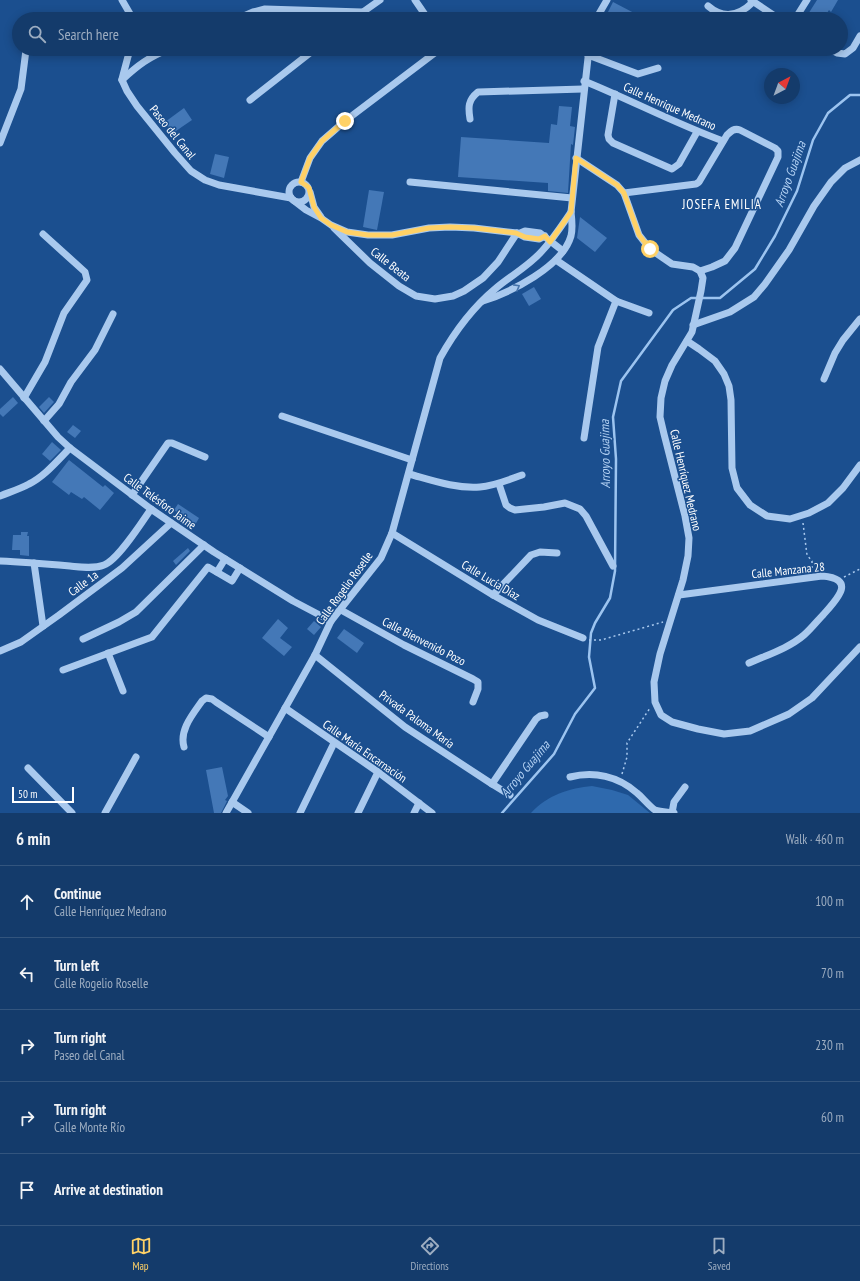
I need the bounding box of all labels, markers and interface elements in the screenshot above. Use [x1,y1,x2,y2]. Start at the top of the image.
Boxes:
search box [12,12,848,56]
icon: search [26,23,48,45]
text: Search here [58,25,119,44]
north arrow [764,68,800,104]
street label: Calle Henrique Medrano [621,79,719,133]
street label: Paseo del Canal [147,102,199,162]
route end [336,112,354,130]
water label: Arroyo Guajima [770,138,810,209]
district label: JOSEFA EMILIA [681,196,762,213]
route start [641,240,659,258]
street label: Calle Beata [368,244,414,284]
one-way arrow [513,284,520,291]
water label: Arroyo Guajima [596,419,614,488]
street label: Calle Henríquez Medrano [667,428,705,532]
street label: Calle Telésforo Jaime [121,470,199,532]
street label: Calle Rogelio Roselle [312,548,376,628]
street label: Calle Lucía Díaz [459,557,523,603]
street label: Calle Manzana 28 [751,559,825,581]
street label: Calle 1a [65,567,101,599]
street label: Calle Bienvenido Pozo [380,614,468,668]
street label: Privada Paloma María [377,687,458,751]
street label: Calle María Encarnación [320,716,410,786]
water label: Arroyo Guajima [496,737,554,801]
scale bar [12,785,74,804]
text: 50 m [18,787,37,801]
text: 6 min [16,828,50,850]
text: Walk · 460 m [786,831,844,848]
text: Continue [54,884,101,903]
icon: ahead [16,891,38,913]
text: 100 m [815,893,844,910]
text: Calle Henríquez Medrano [54,903,167,920]
text: Turn left [54,956,99,975]
icon: left [16,963,38,985]
text: 70 m [821,965,844,982]
text: Calle Rogelio Roselle [54,975,148,992]
text: Turn right [54,1028,106,1047]
icon: right [16,1035,38,1057]
text: 230 m [815,1037,844,1054]
text: Paseo del Canal [54,1047,124,1064]
text: Turn right [54,1100,106,1119]
icon: right [16,1107,38,1129]
text: 60 m [821,1109,844,1126]
text: Calle Monte Río [54,1119,125,1136]
icon: arrive [16,1179,38,1201]
text: Arrive at destination [54,1180,163,1199]
tab: Map [130,1235,152,1273]
tab: Directions [411,1235,449,1273]
tab: Saved [708,1235,730,1273]

